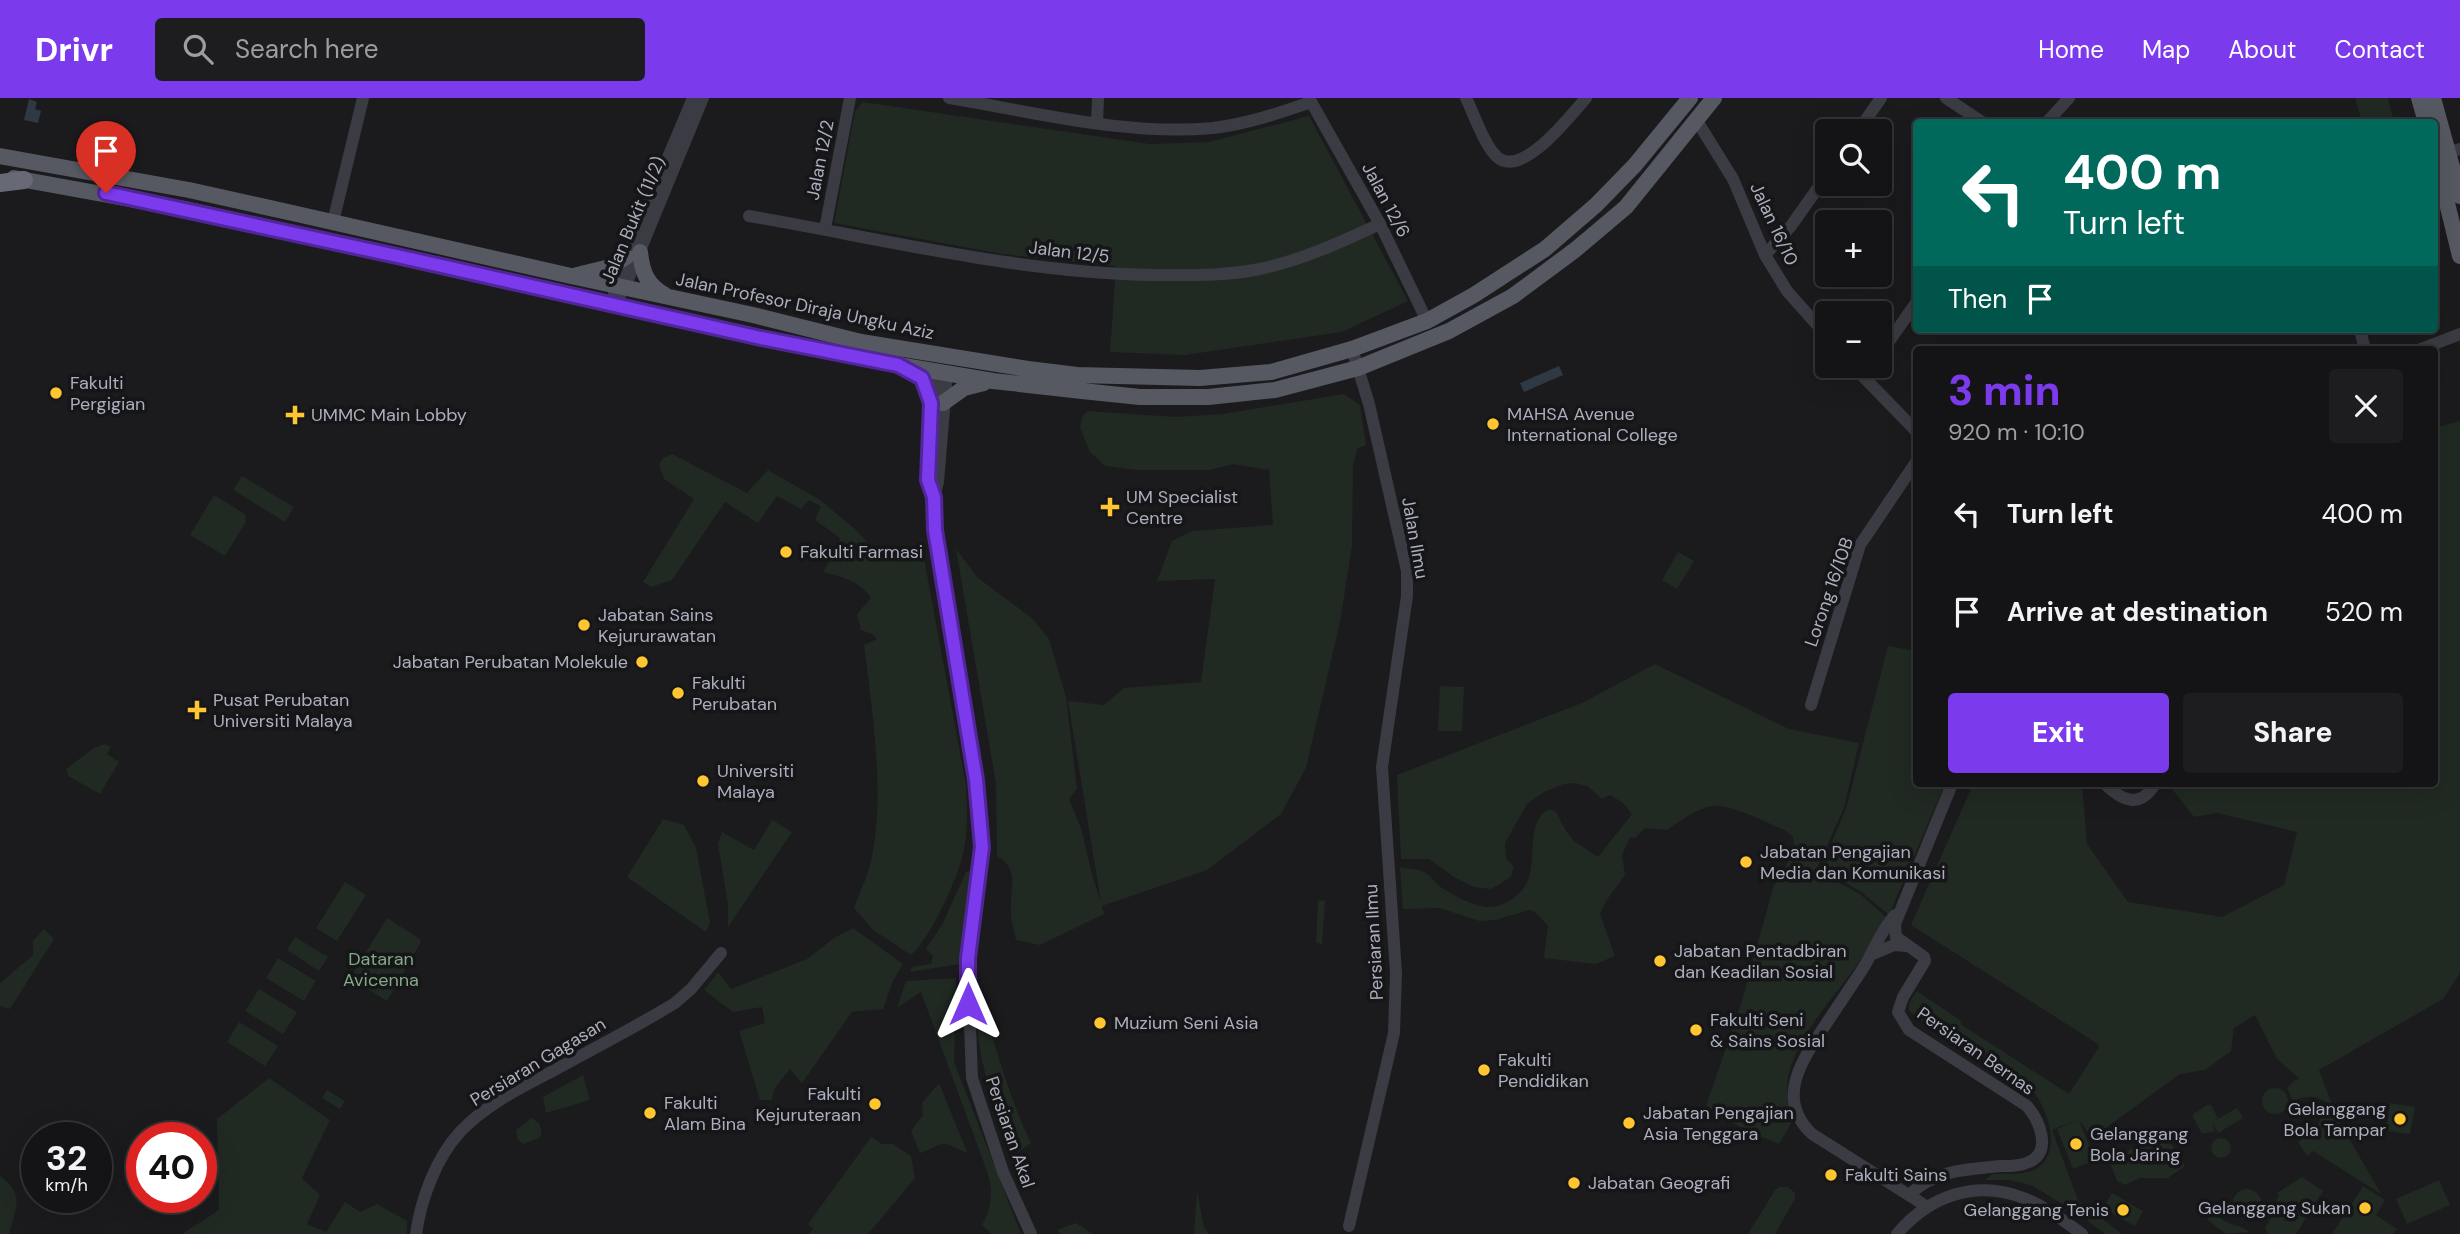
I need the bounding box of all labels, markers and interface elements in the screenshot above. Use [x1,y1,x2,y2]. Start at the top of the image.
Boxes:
search box [155,18,645,81]
text: Drivr [35,28,113,71]
icon: search [179,30,217,68]
text: Search here [235,32,378,66]
text: Home [2038,34,2104,65]
text: Map [2142,34,2190,65]
text: About [2228,34,2297,65]
text: Contact [2335,34,2425,65]
street label: Jalan 12/2 [800,118,840,202]
map controls [1815,119,1892,378]
button: search [1815,119,1892,196]
pin [76,121,136,193]
icon: arrive [87,132,125,170]
text: 400 m [2063,140,2221,204]
icon: left [1948,147,2039,238]
street label: Jalan Bukit (11/2) [595,153,671,287]
street label: Jalan 12/6 [1356,158,1416,242]
street label: Jalan 16/10 [1744,179,1804,269]
text: Turn left [2063,202,2185,244]
button: + [1815,210,1892,287]
street label: Jalan 12/5 [1027,235,1111,269]
street label: Jalan Profesor Diraja Ungku Aziz [674,267,936,345]
icon: arrive [2021,280,2059,318]
text: Then [1948,282,2007,316]
button: − [1815,301,1892,378]
text: 3 min [1948,363,2061,418]
button: close [2329,369,2403,443]
place label: Fakulti Pergigian [70,371,145,416]
marker: Fakulti Pergigian [48,385,64,401]
place label: MAHSA Avenue International College [1507,402,1678,447]
place label: UMMC Main Lobby [311,403,467,427]
marker: UMMC Main Lobby [285,405,305,425]
marker: MAHSA Avenue International College [1485,416,1501,432]
text: 920 m · 10:10 [1948,417,2085,447]
place label: UM Specialist Centre [1126,485,1238,530]
street label: Jalan Ilmu [1396,495,1434,581]
icon: left [1948,495,1986,533]
marker: UM Specialist Centre [1100,497,1120,517]
text: Turn left [2007,497,2114,531]
text: 400 m [2322,497,2403,531]
street label: Lorong 16/10B [1799,534,1859,650]
place label: Fakulti Farmasi [800,540,923,564]
marker: Fakulti Farmasi [778,544,794,560]
icon: arrive [1948,593,1986,631]
text: Arrive at destination [2007,595,2268,629]
text: 520 m [2325,595,2403,629]
place label: Jabatan Sains Kejururawatan [598,603,716,648]
marker: Jabatan Sains Kejururawatan [576,617,592,633]
place label: Jabatan Perubatan Molekule [393,650,628,674]
marker: Jabatan Perubatan Molekule [634,654,650,670]
place label: Fakulti Perubatan [692,671,777,716]
marker: Fakulti Perubatan [670,685,686,701]
place label: Pusat Perubatan Universiti Malaya [213,688,353,733]
button: Exit [1948,693,2169,773]
button: Share [2183,693,2403,773]
marker: Pusat Perubatan Universiti Malaya [187,700,207,720]
place label: Universiti Malaya [717,759,794,804]
marker: Universiti Malaya [695,773,711,789]
place label: Jabatan Pengajian Media dan Komunikasi [1760,840,1946,885]
marker: Jabatan Pengajian Media dan Komunikasi [1738,854,1754,870]
street label: Persiaran Ilmu [1359,883,1389,1001]
place label: Jabatan Pentadbiran dan Keadilan Sosial [1674,939,1847,984]
park label: Dataran Avicenna [343,947,419,992]
marker: Jabatan Pentadbiran dan Keadilan Sosial [1652,953,1668,969]
position arrow [931,967,1005,1041]
street label: Persiaran Bernas [1912,1001,2040,1101]
place label: Fakulti Seni & Sains Sosial [1710,1008,1825,1053]
place label: Muzium Seni Asia [1114,1011,1258,1035]
street label: Persiaran Gagasan [466,1012,610,1112]
marker: Muzium Seni Asia [1092,1015,1108,1031]
marker: Fakulti Seni & Sains Sosial [1688,1022,1704,1038]
place label: Fakulti Pendidikan [1498,1048,1589,1093]
marker: Fakulti Pendidikan [1476,1062,1492,1078]
street label: Persiaran Akal [980,1073,1040,1191]
place label: Fakulti Kejuruteraan [756,1082,861,1127]
place label: Fakulti Alam Bina [664,1091,746,1136]
marker: Fakulti Kejuruteraan [867,1096,883,1112]
place label: Gelanggang Bola Tampar [2284,1097,2386,1142]
place label: Jabatan Pengajian Asia Tenggara [1643,1101,1794,1146]
marker: Fakulti Alam Bina [642,1105,658,1121]
marker: Gelanggang Bola Tampar [2392,1111,2408,1127]
marker: Jabatan Pengajian Asia Tenggara [1621,1115,1637,1131]
speed limit sign: 40 [126,1122,217,1213]
place label: Gelanggang Bola Jaring [2090,1122,2188,1167]
text: 32 [46,1135,87,1181]
marker: Gelanggang Bola Jaring [2068,1136,2084,1152]
place label: Fakulti Sains [1845,1163,1947,1187]
marker: Fakulti Sains [1823,1167,1839,1183]
place label: Jabatan Geografi [1588,1171,1730,1195]
text: km/h [45,1173,88,1197]
marker: Jabatan Geografi [1566,1175,1582,1191]
place label: Gelanggang Sukan [2198,1196,2351,1220]
place label: Gelanggang Tenis [1964,1198,2109,1222]
marker: Gelanggang Sukan [2357,1200,2373,1216]
marker: Gelanggang Tenis [2115,1202,2131,1218]

